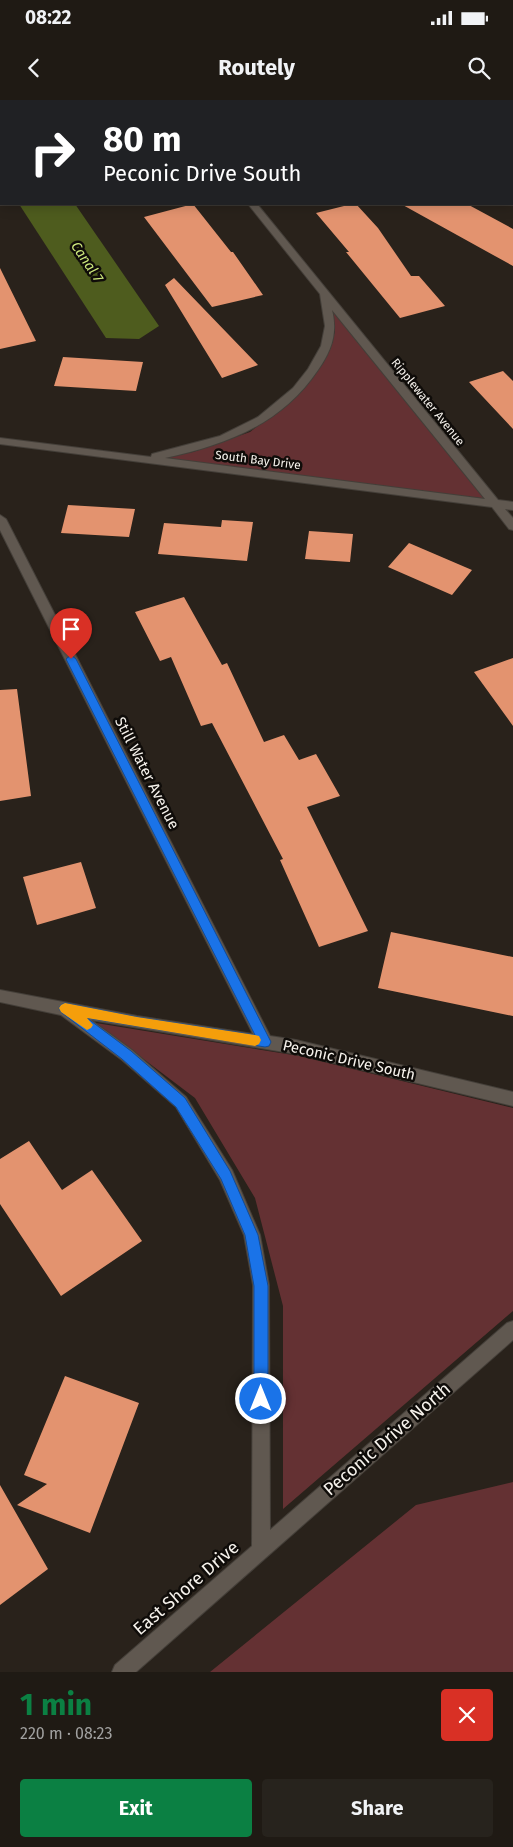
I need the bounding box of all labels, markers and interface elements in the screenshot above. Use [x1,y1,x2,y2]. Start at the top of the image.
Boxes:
text: 08:22 [25,6,71,29]
icon: back [20,54,48,82]
text: Routely [218,54,295,81]
icon: search [465,54,493,82]
text: 80 m [103,118,182,160]
icon: right [20,120,85,185]
text: Peconic Drive South [103,160,301,187]
water label: Canal 7 [67,238,107,286]
street label: Ripplewater Avenue [389,356,467,448]
street label: South Bay Drive [214,448,302,472]
pin [50,608,92,659]
icon: arrive [57,615,85,643]
street label: Still Water Avenue [111,714,183,832]
street label: Peconic Drive South [281,1036,417,1084]
position arrow [234,1372,286,1424]
street label: Peconic Drive North [319,1378,455,1500]
street label: East Shore Drive [129,1536,243,1640]
text: 1 min [20,1687,92,1723]
button: close [441,1689,493,1741]
text: 220 m · 08:23 [20,1724,112,1743]
button: Exit [20,1779,252,1837]
button: Share [262,1779,493,1837]

